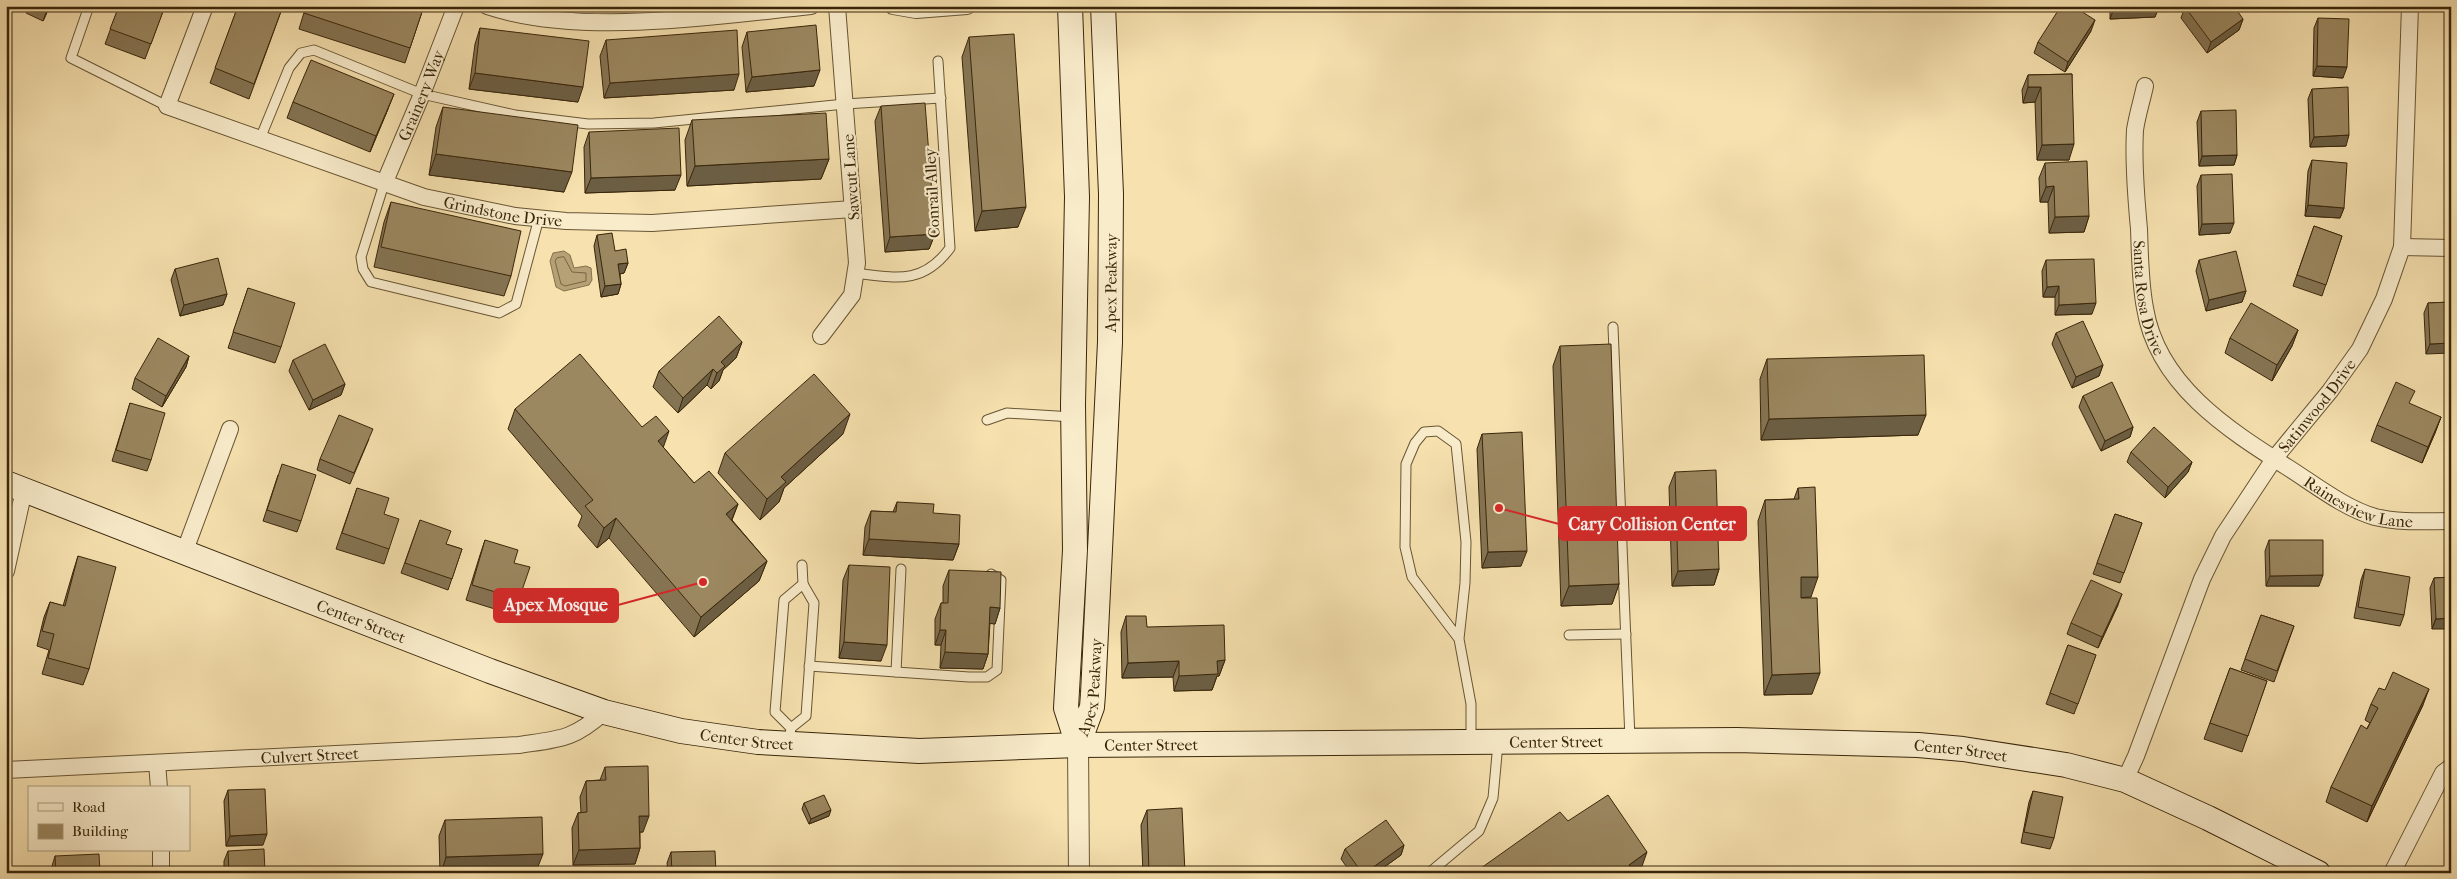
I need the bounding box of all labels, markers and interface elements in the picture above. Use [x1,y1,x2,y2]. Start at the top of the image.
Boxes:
street label: Grainery Way [394,47,448,144]
street label: Sawcut Lane [839,133,863,221]
street label: Conrail Alley [920,147,944,239]
street label: Grindstone Drive [442,192,563,230]
street label: Apex Peakway [1101,233,1120,333]
street label: Santa Rosa Drive [2130,240,2169,358]
street label: Satinwood Drive [2274,355,2360,456]
street label: Rainesview Lane [2301,472,2413,531]
callout: Cary Collision Center [1559,507,1746,540]
text: Cary Collision Center [1568,514,1736,535]
callout: Apex Mosque [494,589,618,622]
street label: Center Street [314,595,409,647]
text: Apex Mosque [503,595,608,616]
street label: Apex Peakway [1072,637,1105,739]
street label: Center Street [699,724,794,753]
street label: Center Street [1509,732,1604,751]
street label: Center Street [1104,735,1199,754]
street label: Center Street [1913,735,2009,765]
street label: Culvert Street [260,743,359,767]
legend [28,786,190,852]
text: Road [72,798,106,816]
text: Building [72,822,129,840]

